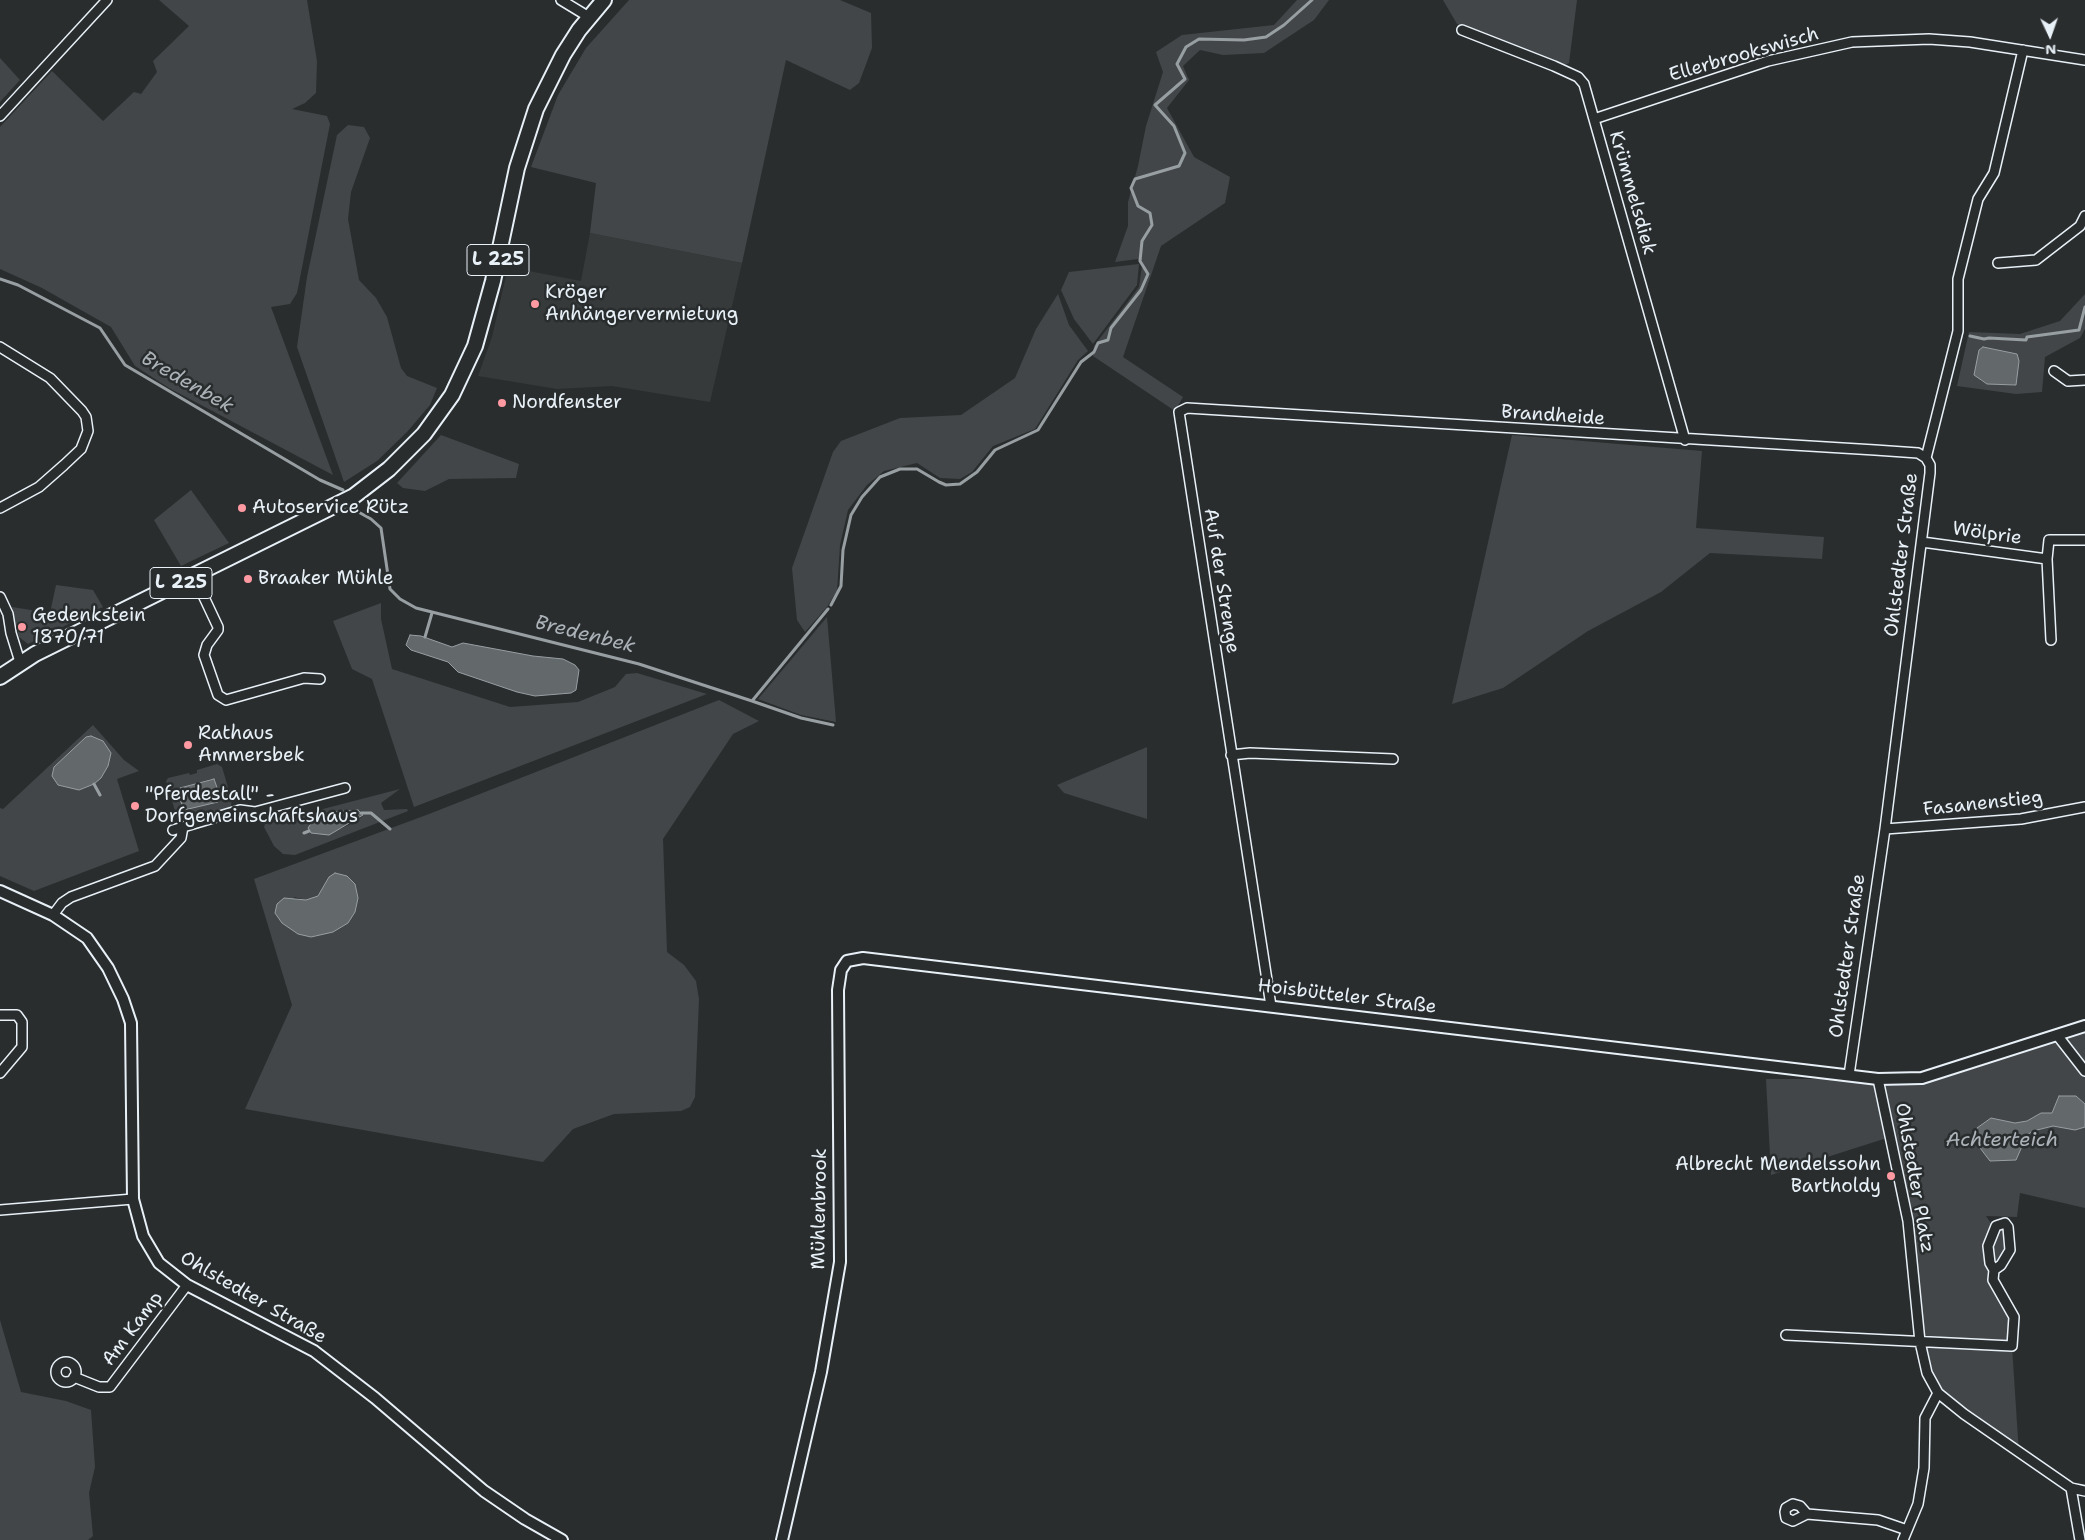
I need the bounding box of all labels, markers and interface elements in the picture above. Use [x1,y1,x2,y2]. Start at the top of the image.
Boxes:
north arrow [2025,10,2075,60]
street label: Ellerbrookswisch [1666,23,1822,87]
text: N [2045,41,2057,59]
street label: Krümmelsdiek [1603,129,1661,257]
road number: L 225 [467,244,529,276]
place label: Kröger Anhängervermietung [545,282,738,326]
marker: Kröger Anhängervermietung [529,298,541,310]
water label: Bredenbek [137,347,237,419]
place label: Nordfenster [512,392,622,414]
marker: Nordfenster [496,397,508,409]
street label: Brandheide [1500,401,1606,431]
street label: Ohlstedter Straße [1881,472,1923,638]
place label: Autoservice Rütz [252,497,409,519]
marker: Autoservice Rütz [236,502,248,514]
street label: Auf der Strenge [1198,507,1244,655]
street label: Wölprie [1951,518,2023,550]
road number: L 225 [150,568,212,598]
place label: Braaker Mühle [258,568,393,590]
marker: Braaker Mühle [242,573,254,585]
place label: Gedenkstein 1870/71 [32,605,146,649]
water label: Bredenbek [532,611,638,659]
marker: Gedenkstein 1870/71 [16,621,28,633]
place label: Rathaus Ammersbek [198,723,305,767]
marker: Rathaus Ammersbek [182,739,194,751]
place label: "Pferdestall" - Dorfgemeinschaftshaus [145,784,358,828]
street label: Fasanenstieg [1922,786,2044,822]
marker: "Pferdestall" - Dorfgemeinschaftshaus [129,800,141,812]
street label: Ohlstedter Straße [1825,873,1871,1039]
street label: Hoisbütteler Straße [1256,975,1438,1019]
street label: Ohlstedter Platz [1890,1101,1938,1255]
water label: Achterteich [1946,1129,2058,1153]
street label: Mühlenbrook [808,1148,832,1270]
place label: Albrecht Mendelssohn Bartholdy [1675,1154,1881,1198]
marker: Albrecht Mendelssohn Bartholdy [1885,1170,1897,1182]
street label: Ohlstedter Straße [176,1247,330,1349]
street label: Am Kamp [98,1287,168,1371]

